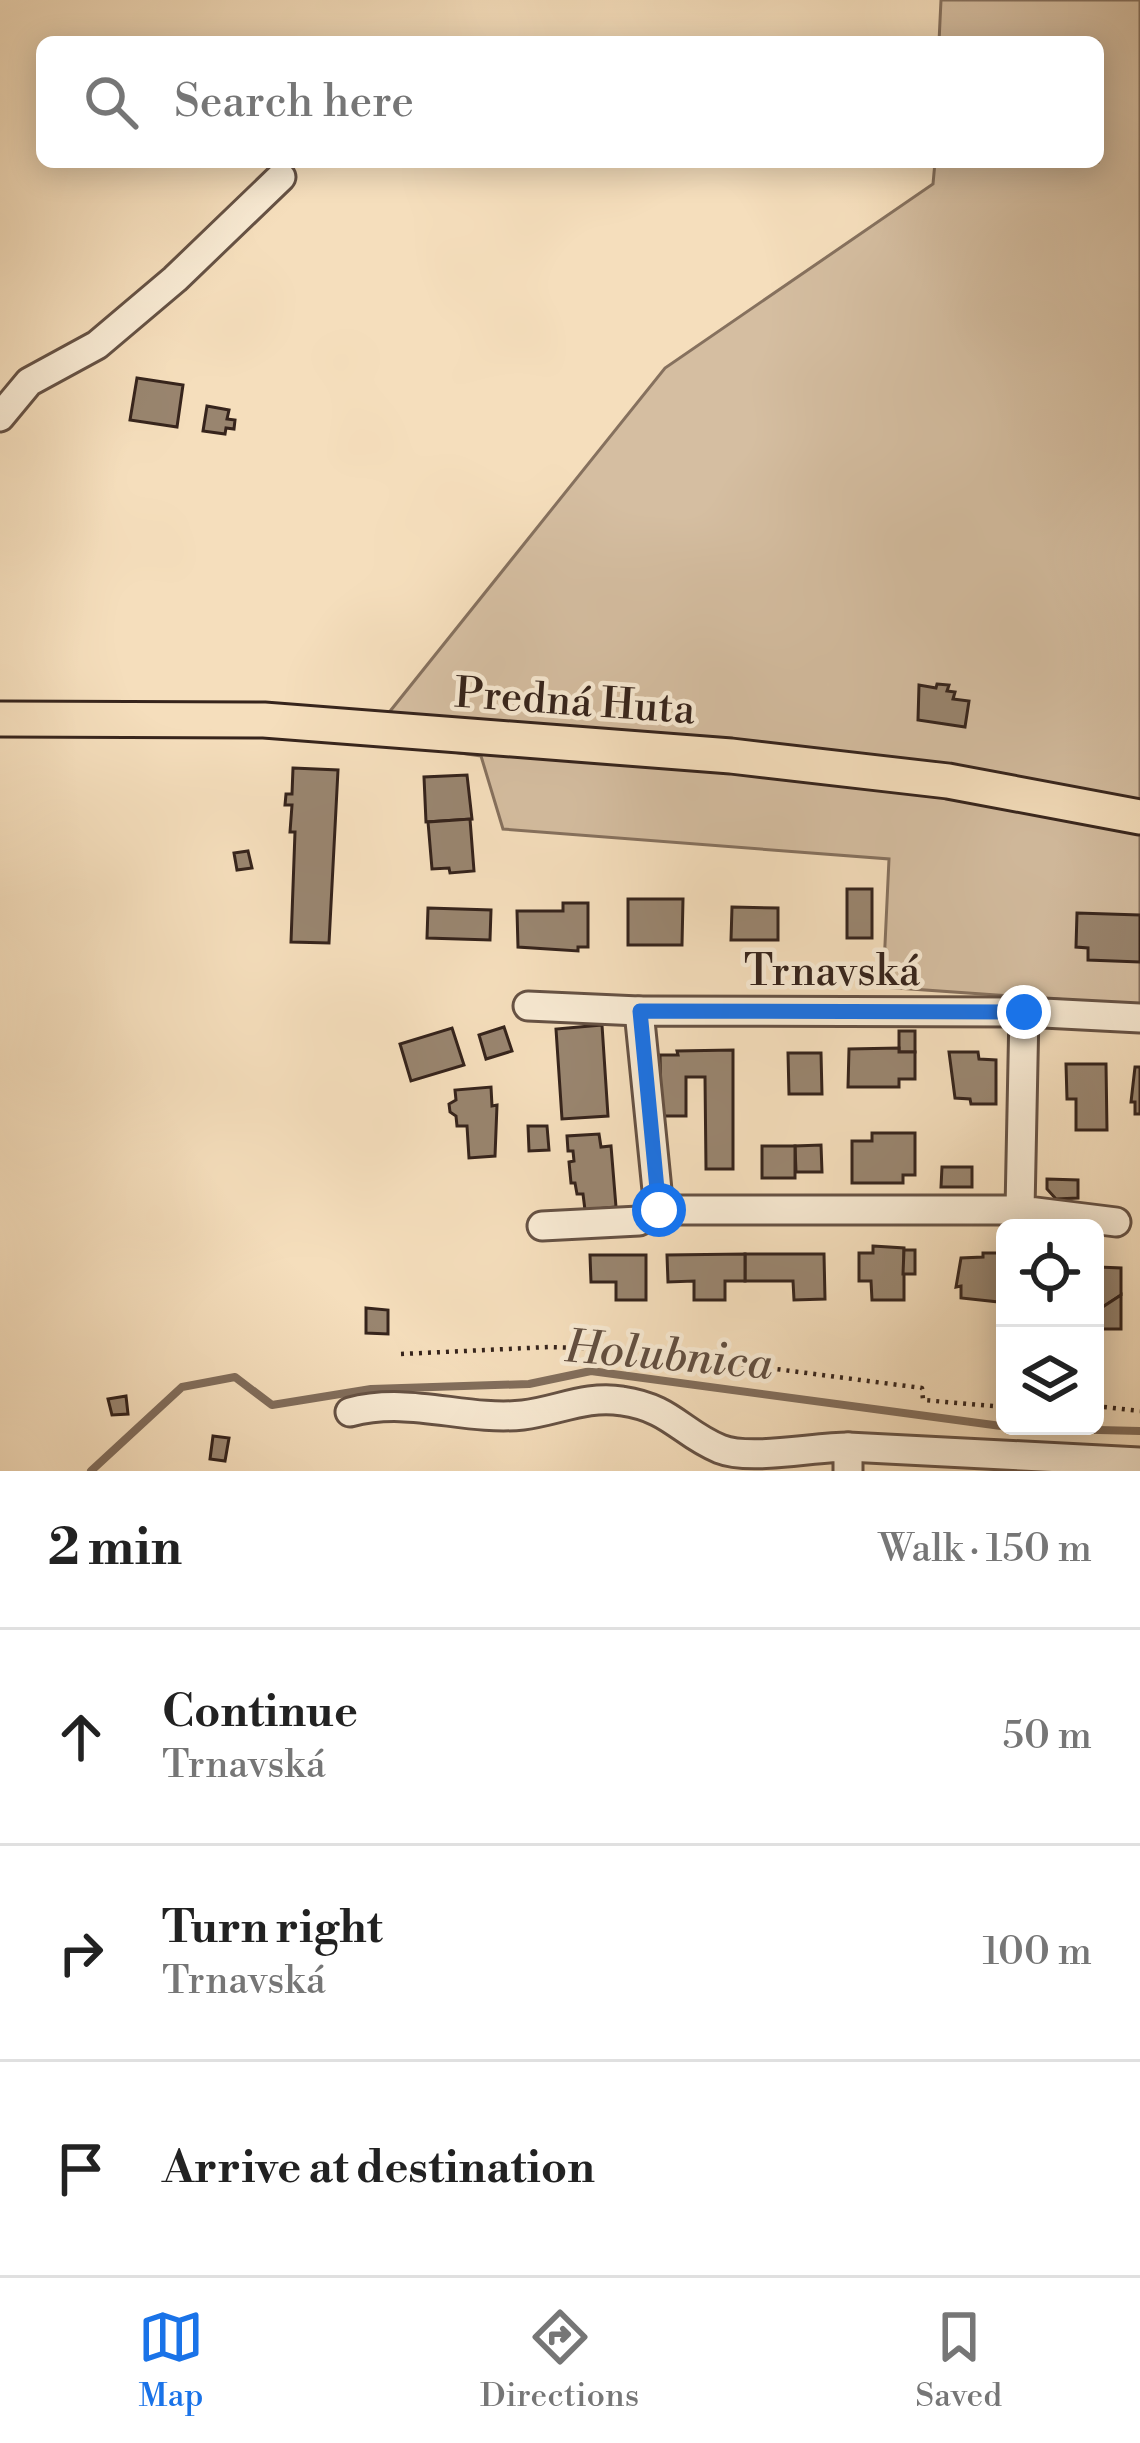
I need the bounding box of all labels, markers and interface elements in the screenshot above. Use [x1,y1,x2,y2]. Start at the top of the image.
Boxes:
search box [36,36,1104,168]
icon: search [78,69,144,135]
text: Search here [174,74,414,131]
street label: Predná Huta [453,668,698,737]
street label: Trnavská [744,946,921,999]
route end [997,985,1051,1039]
route start [632,1183,686,1237]
map controls [996,1219,1104,1435]
button: locate [996,1219,1104,1327]
water label: Holubnica [562,1319,776,1394]
button: layers [996,1327,1104,1435]
text: 2 min [48,1517,182,1581]
text: Walk · 150 m [879,1525,1092,1574]
text: Continue [162,1684,358,1741]
icon: ahead [48,1704,114,1770]
text: 50 m [1002,1712,1092,1761]
text: Trnavská [162,1741,326,1790]
text: Turn right [162,1900,383,1957]
icon: right [48,1920,114,1986]
text: 100 m [983,1928,1092,1977]
text: Trnavská [162,1957,326,2006]
icon: arrive [48,2136,114,2202]
text: Arrive at destination [162,2140,595,2197]
tab: Map [138,2304,204,2417]
tab: Directions [480,2304,639,2417]
tab: Saved [915,2304,1002,2417]

